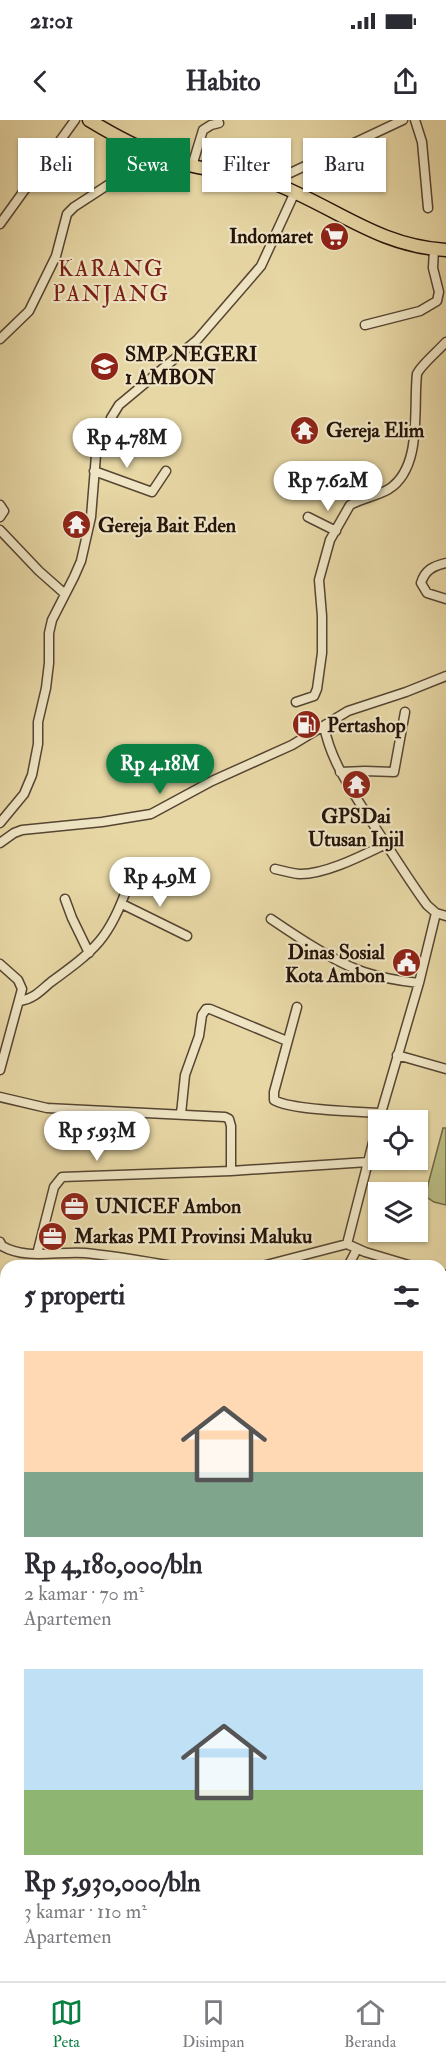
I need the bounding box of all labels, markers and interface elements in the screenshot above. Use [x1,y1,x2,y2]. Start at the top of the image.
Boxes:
text: 21:01 [30,7,73,35]
icon: back [24,65,57,98]
text: Habito [185,65,261,98]
icon: share [389,65,422,98]
chip: Beli [18,138,94,192]
chip: Sewa [106,138,190,192]
chip: Filter [202,138,291,192]
chip: Baru [303,138,386,192]
supermarket icon: Indomaret [318,220,350,252]
place label: Indomaret [229,224,314,249]
district label: KARANG PANJANG [52,255,170,308]
place label: SMP NEGERI 1 AMBON [125,342,257,390]
school or university icon: SMP NEGERI 1 AMBON [88,350,120,382]
temple icon: Gereja Elim [289,414,321,446]
pin: Rp 4.78M [65,418,189,469]
place label: Gereja Elim [326,418,425,443]
text: Rp 4.78M [87,425,167,450]
pin: Rp 7.62M [266,461,390,512]
text: Rp 7.62M [288,468,368,493]
temple icon: Gereja Bait Eden [61,509,93,541]
place label: Gereja Bait Eden [98,513,237,538]
fuel station icon: Pertashop [290,709,322,741]
place label: Pertashop [327,713,406,739]
pin: Rp 4.18M [98,744,222,795]
text: Rp 4.18M [120,751,200,776]
temple icon: GPSDai Utusan Injil [340,769,372,801]
place label: GPSDai Utusan Injil [308,804,405,852]
pin: Rp 4.9M [105,857,215,908]
text: Rp 4.9M [123,864,197,889]
place label: Dinas Sosial Kota Ambon [285,940,386,988]
public building icon: Dinas Sosial Kota Ambon [390,947,422,979]
map controls [368,1110,428,1242]
button: locate [368,1110,428,1170]
pin: Rp 5.93M [35,1111,159,1162]
text: Rp 5.93M [58,1118,136,1143]
button: layers [368,1182,428,1242]
office icon: UNICEF Ambon [58,1190,90,1222]
place label: UNICEF Ambon [95,1194,242,1219]
office icon: Markas PMI Provinsi Maluku [37,1220,69,1252]
place label: Markas PMI Provinsi Maluku [73,1224,313,1249]
text: 5 properti [24,1280,125,1312]
icon: filters [390,1280,423,1313]
icon: home [170,1390,278,1498]
text: Rp 4,180,000/bln [24,1549,202,1581]
text: 2 kamar · 70 m² [24,1581,144,1606]
text: Apartemen [24,1606,111,1631]
icon: home [170,1708,278,1816]
text: Rp 5,930,000/bln [24,1867,201,1899]
text: 3 kamar · 110 m² [24,1899,147,1924]
text: Apartemen [24,1924,111,1949]
tab: Peta [50,1996,83,2052]
tab: Disimpan [182,1996,244,2052]
tab: Beranda [344,1996,396,2052]

